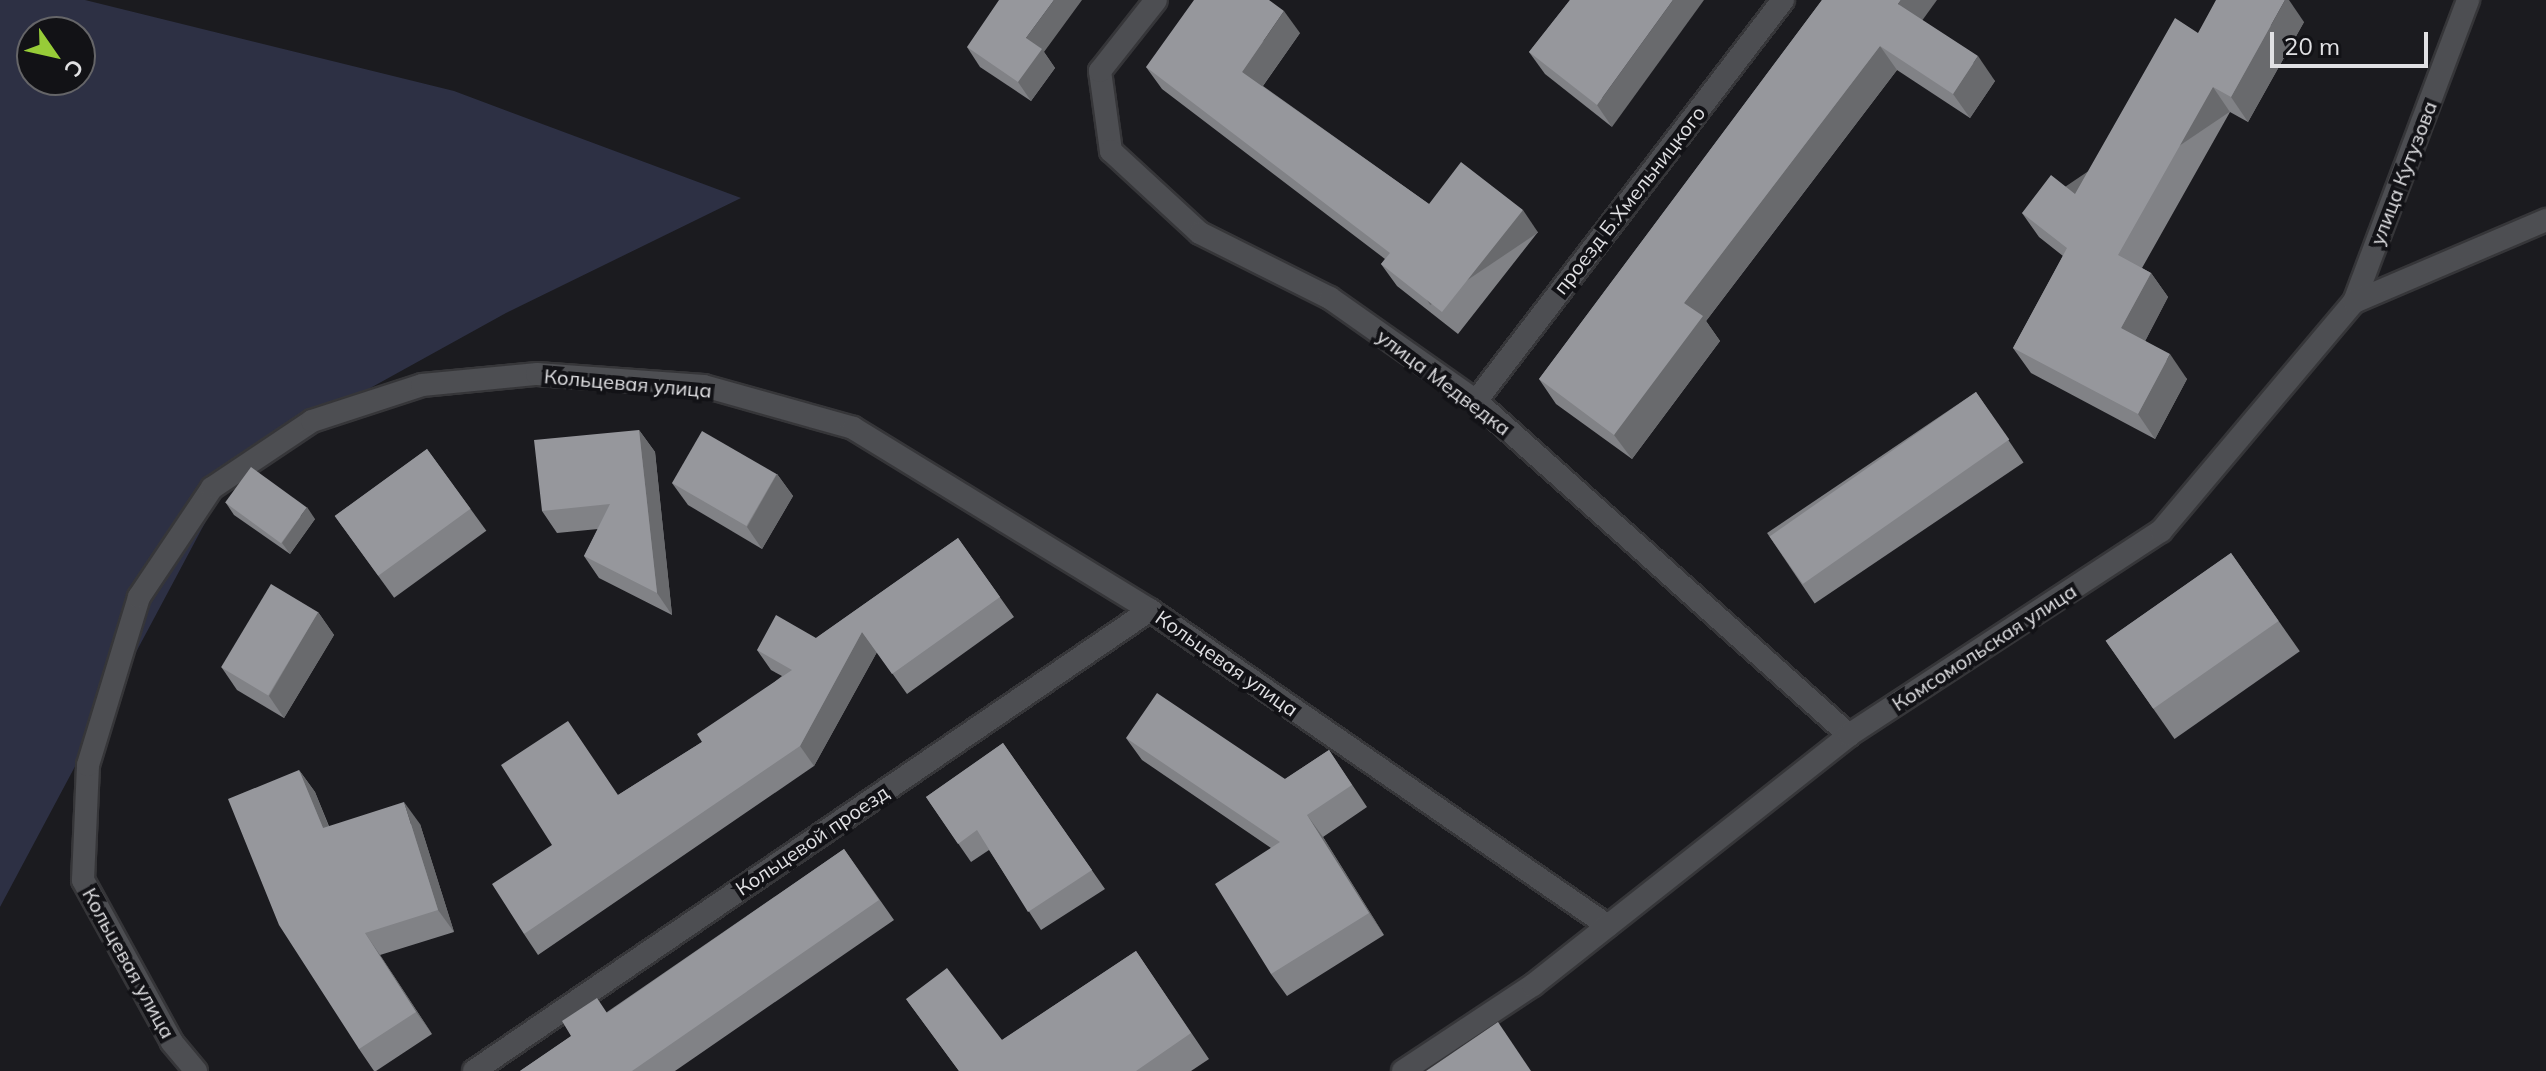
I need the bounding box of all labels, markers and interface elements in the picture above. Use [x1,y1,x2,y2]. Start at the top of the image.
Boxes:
north arrow [16,16,96,96]
scale bar [2274,16,2432,66]
text: 20 m [2284,31,2340,61]
text: С [58,54,90,82]
street label: улица Кутузова [2365,98,2441,248]
street label: проезд Б.Хмельницкого [1548,101,1710,299]
street label: улица Медведка [1372,324,1516,440]
street label: Кольцевая улица [543,364,713,402]
street label: Комсомольская улица [1887,578,2081,716]
street label: Кольцевая улица [1151,605,1303,721]
street label: Кольцевой проезд [731,780,893,900]
street label: Кольцевая улица [78,884,180,1042]

